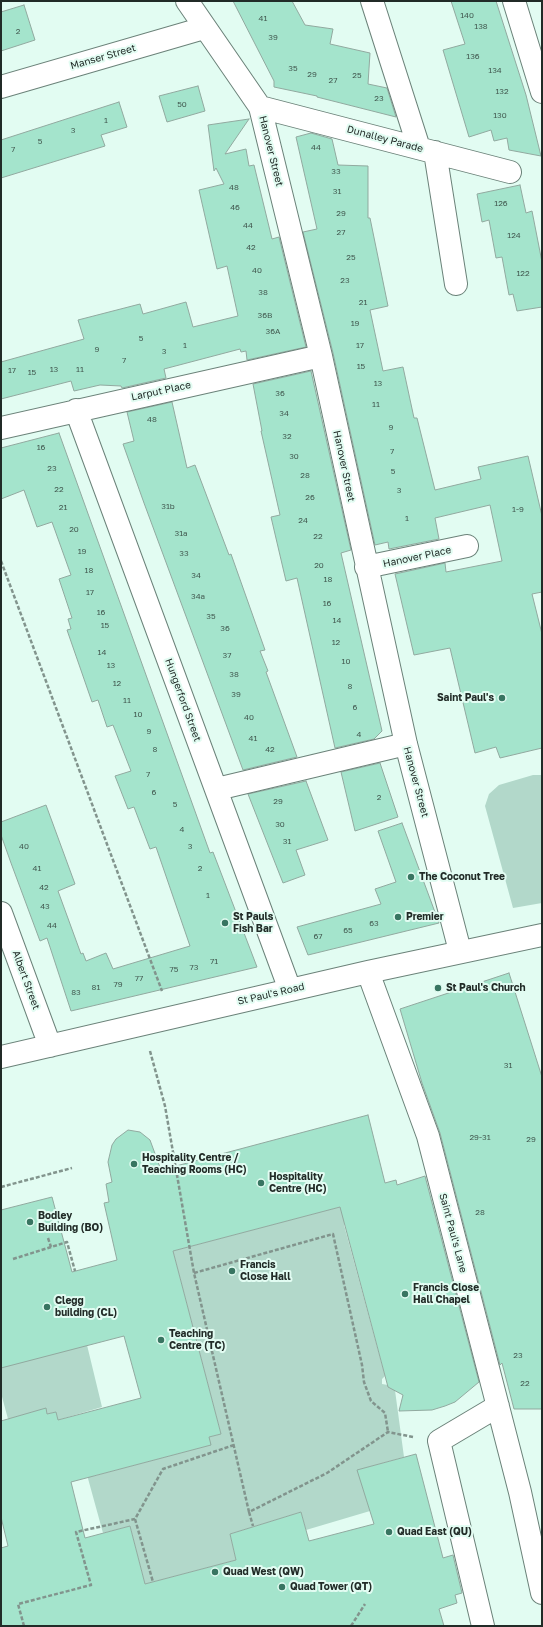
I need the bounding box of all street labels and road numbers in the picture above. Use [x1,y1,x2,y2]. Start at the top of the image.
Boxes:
street label: Manser Street [69,42,137,72]
street label: Hanover Street [256,114,286,188]
street label: Dunalley Parade [346,123,424,155]
street label: Larput Place [130,379,192,403]
street label: Hanover Street [331,429,357,503]
street label: Hanover Place [382,544,452,570]
street label: Hungerford Street [162,657,204,743]
street label: Hanover Street [401,745,431,819]
street label: Albert Street [10,949,42,1011]
street label: St Paul's Road [236,980,306,1008]
street label: Saint Paul's Lane [437,1192,469,1274]

